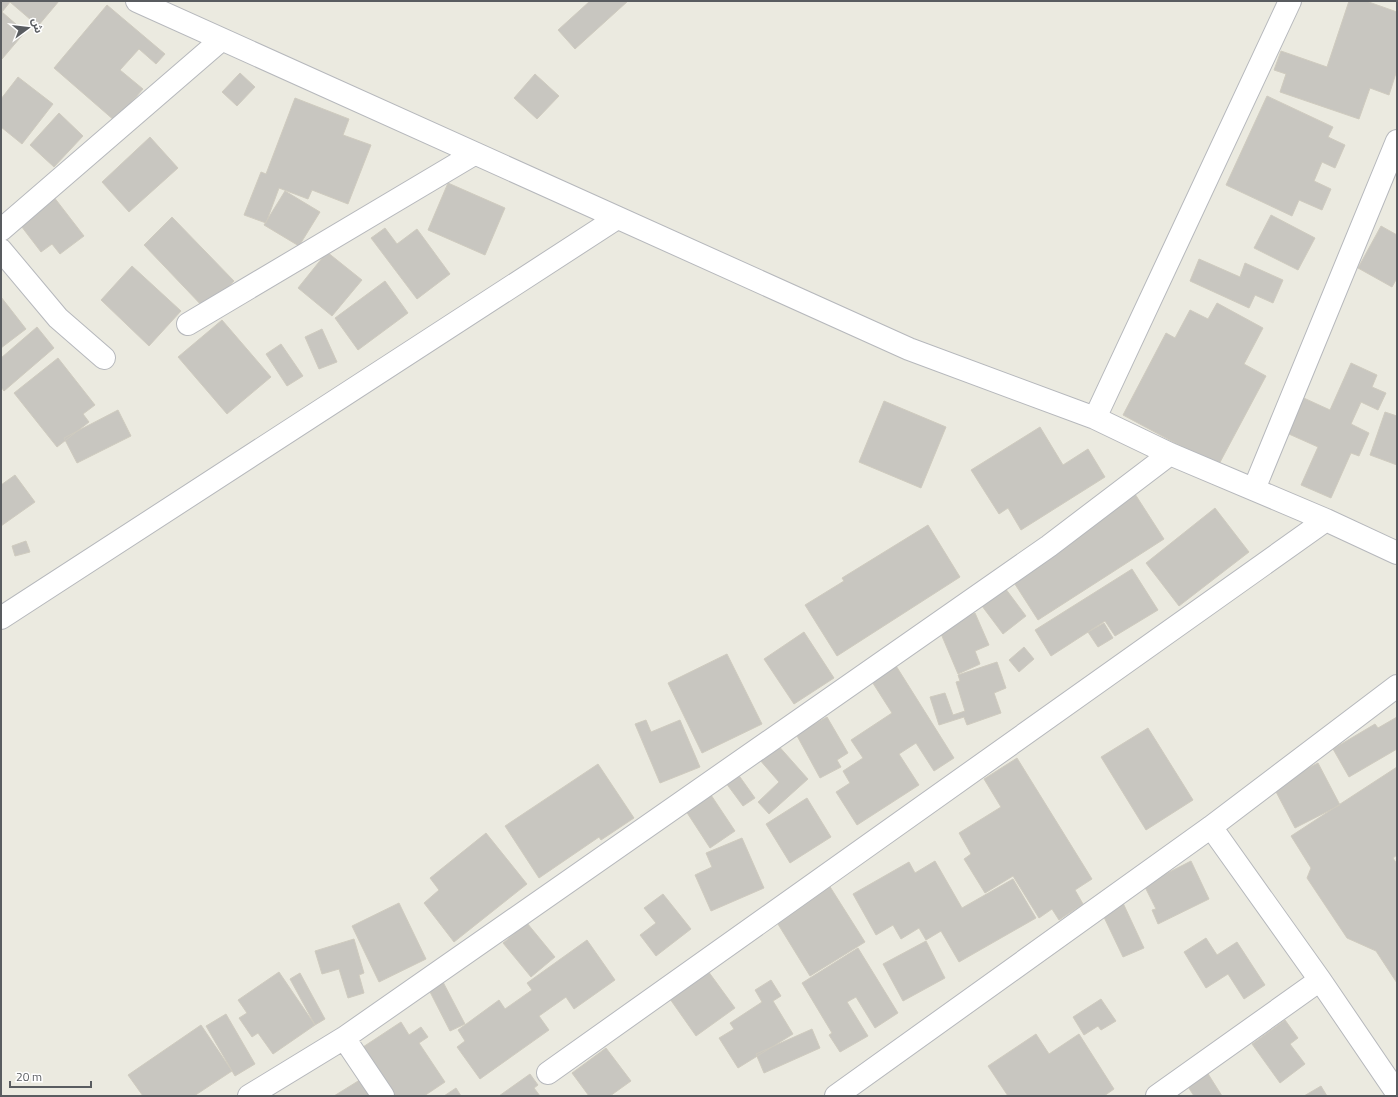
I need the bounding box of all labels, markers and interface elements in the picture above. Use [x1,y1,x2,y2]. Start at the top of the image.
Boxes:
north arrow [8,8,48,48]
text: ش [28,16,47,35]
scale bar [10,1063,91,1089]
text: 20 m [16,1067,42,1086]

